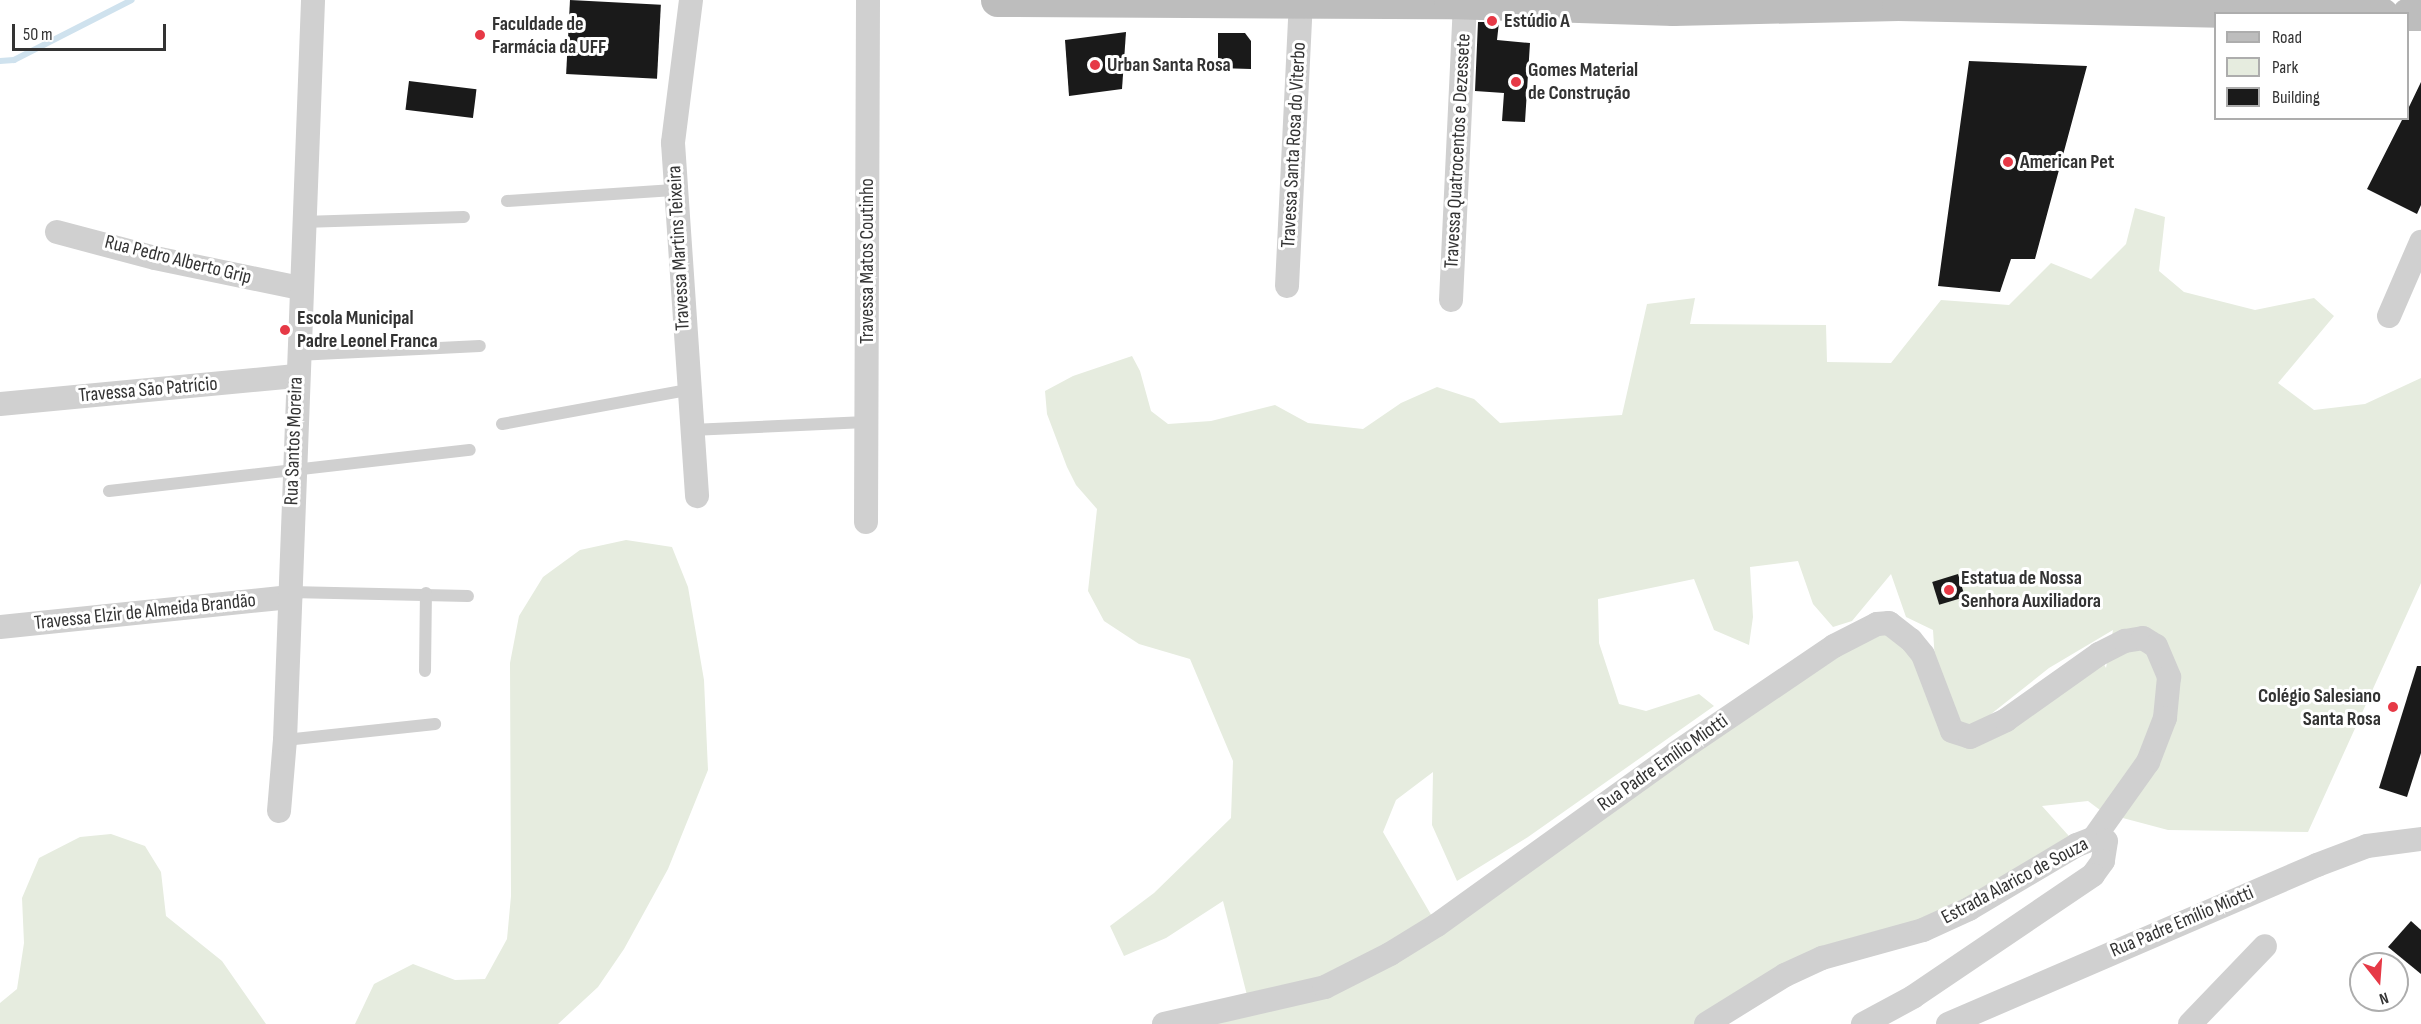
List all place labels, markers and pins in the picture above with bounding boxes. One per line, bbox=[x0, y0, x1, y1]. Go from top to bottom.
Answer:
place label: Estúdio A bbox=[1504, 9, 1570, 33]
place label: Faculdade de Farmácia da UFF bbox=[492, 12, 606, 59]
marker: Estúdio A bbox=[1485, 14, 1499, 28]
marker: Faculdade de Farmácia da UFF bbox=[473, 28, 487, 42]
place label: Urban Santa Rosa bbox=[1107, 53, 1231, 77]
marker: Urban Santa Rosa bbox=[1088, 58, 1102, 72]
place label: Gomes Material de Construção bbox=[1528, 58, 1638, 105]
marker: Gomes Material de Construção bbox=[1509, 75, 1523, 89]
place label: American Pet bbox=[2020, 150, 2114, 174]
marker: American Pet bbox=[2001, 155, 2015, 169]
place label: Escola Municipal Padre Leonel Franca bbox=[297, 306, 438, 353]
marker: Escola Municipal Padre Leonel Franca bbox=[278, 323, 292, 337]
place label: Estatua de Nossa Senhora Auxiliadora bbox=[1961, 566, 2101, 613]
marker: Estatua de Nossa Senhora Auxiliadora bbox=[1942, 583, 1956, 597]
place label: Colégio Salesiano Santa Rosa bbox=[2258, 684, 2381, 731]
marker: Colégio Salesiano Santa Rosa bbox=[2386, 700, 2400, 714]

